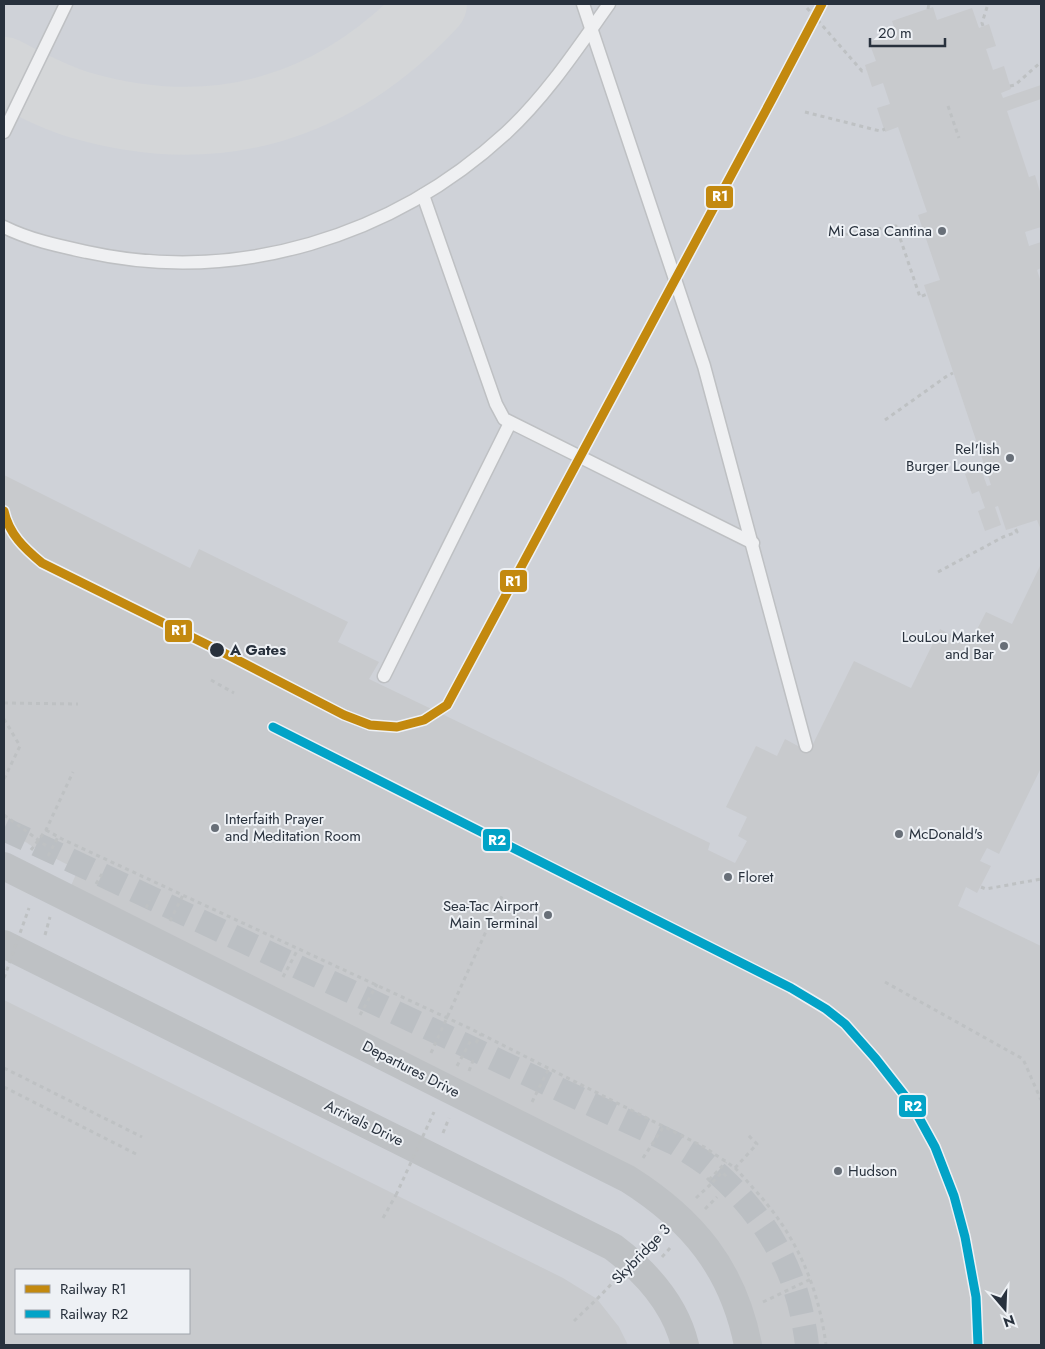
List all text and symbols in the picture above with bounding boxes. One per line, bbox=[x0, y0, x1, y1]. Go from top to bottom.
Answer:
scale bar bbox=[870, 15, 945, 47]
text: 20 m bbox=[878, 22, 912, 44]
line badge: R1 bbox=[705, 185, 734, 209]
text: R1 bbox=[712, 186, 728, 206]
place label: Mi Casa Cantina bbox=[828, 220, 932, 242]
marker: Mi Casa Cantina bbox=[936, 225, 948, 237]
place label: Rel'lish Burger Lounge bbox=[906, 438, 1000, 477]
marker: Rel'lish Burger Lounge bbox=[1004, 452, 1016, 464]
line badge: R1 bbox=[499, 569, 528, 593]
text: R1 bbox=[505, 571, 521, 591]
line badge: R1 bbox=[164, 619, 193, 643]
text: R1 bbox=[171, 620, 187, 640]
place label: LouLou Market and Bar bbox=[902, 626, 995, 665]
place label: A Gates bbox=[229, 639, 286, 661]
marker: LouLou Market and Bar bbox=[998, 640, 1010, 652]
marker: A Gates bbox=[208, 641, 226, 659]
place label: Interfaith Prayer and Meditation Room bbox=[225, 808, 361, 847]
marker: Interfaith Prayer and Meditation Room bbox=[209, 822, 221, 834]
place label: McDonald's bbox=[909, 823, 983, 845]
line badge: R2 bbox=[482, 828, 511, 852]
marker: McDonald's bbox=[893, 828, 905, 840]
text: R2 bbox=[488, 830, 506, 850]
place label: Floret bbox=[738, 866, 774, 888]
marker: Floret bbox=[722, 871, 734, 883]
place label: Sea-Tac Airport Main Terminal bbox=[443, 895, 538, 934]
marker: Sea-Tac Airport Main Terminal bbox=[542, 909, 554, 921]
street label: Departures Drive bbox=[358, 1035, 464, 1103]
street label: Arrivals Drive bbox=[321, 1094, 407, 1152]
line badge: R2 bbox=[898, 1094, 927, 1118]
text: R2 bbox=[904, 1096, 922, 1116]
place label: Hudson bbox=[848, 1160, 897, 1182]
marker: Hudson bbox=[832, 1165, 844, 1177]
street label: Skybridge 3 bbox=[606, 1219, 676, 1289]
legend bbox=[15, 1269, 190, 1334]
text: Railway R1 bbox=[60, 1278, 127, 1300]
north arrow bbox=[980, 1284, 1030, 1334]
text: Railway R2 bbox=[60, 1303, 128, 1325]
text: N bbox=[1001, 1310, 1018, 1333]

